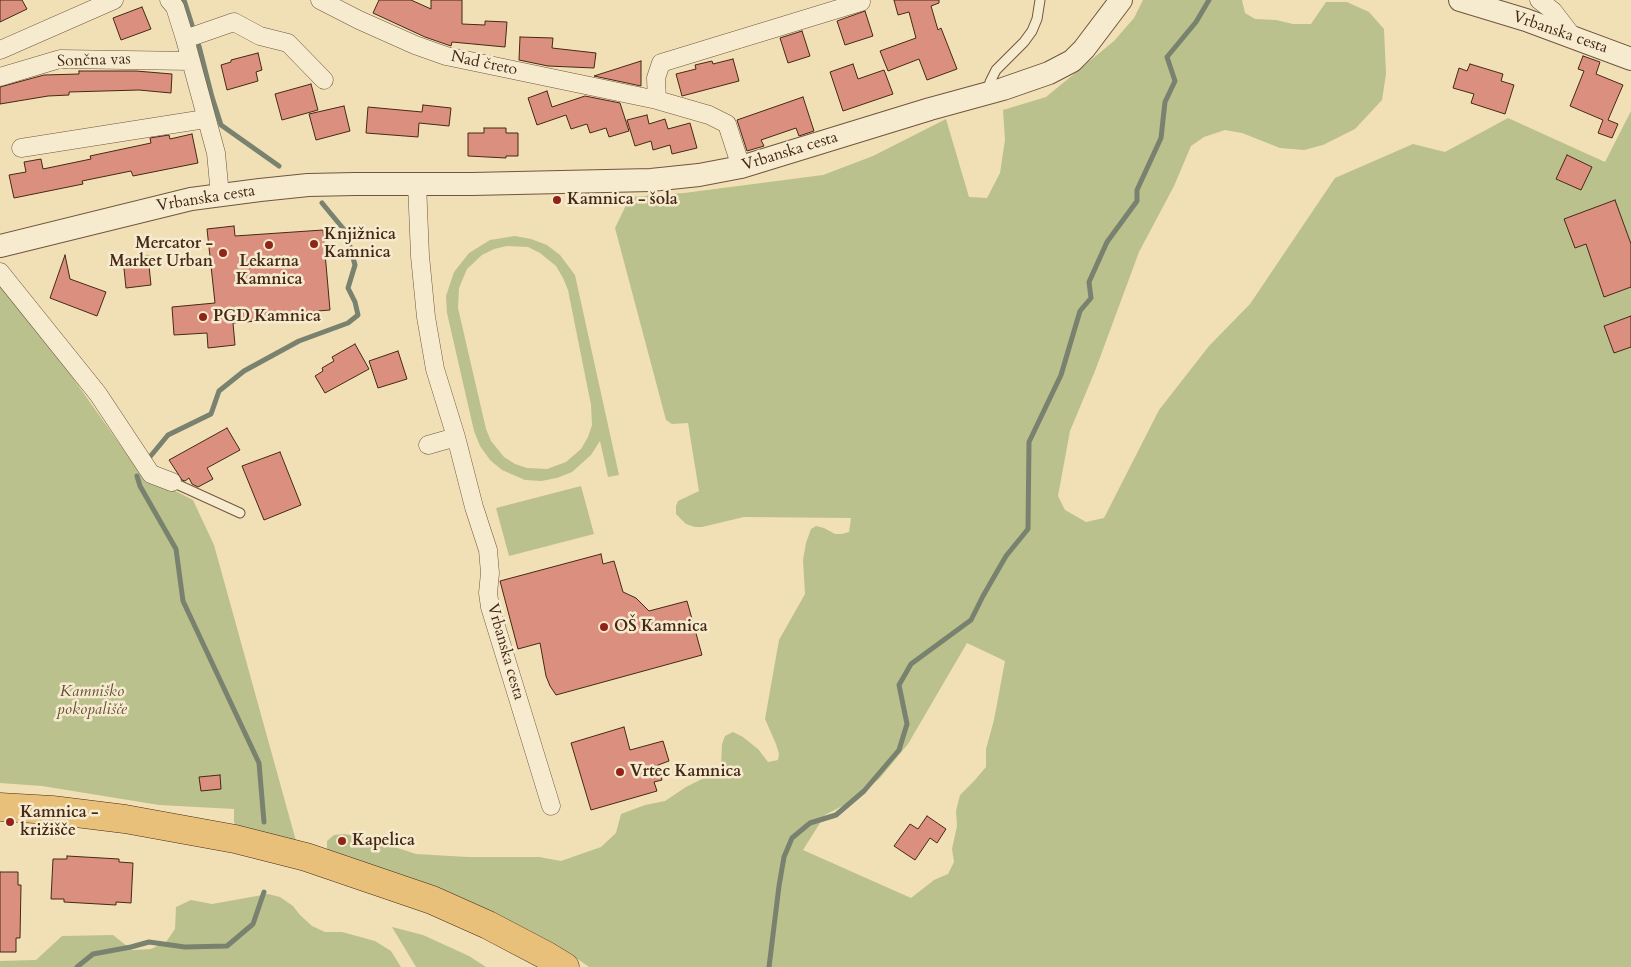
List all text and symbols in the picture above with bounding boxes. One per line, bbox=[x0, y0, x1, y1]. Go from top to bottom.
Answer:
street label: Vrbanska cesta bbox=[1510, 8, 1610, 58]
street label: Nad čreto bbox=[449, 48, 519, 80]
street label: Sončna vas bbox=[57, 50, 131, 72]
street label: Vrbanska cesta bbox=[740, 128, 840, 176]
street label: Vrbanska cesta bbox=[156, 182, 256, 216]
place label: Kamnica - šola bbox=[567, 190, 678, 210]
marker: Kamnica - šola bbox=[551, 194, 563, 206]
place label: Knjižnica Kamnica bbox=[324, 225, 396, 263]
place label: Mercator - Market Urban bbox=[109, 234, 213, 272]
marker: Knjižnica Kamnica bbox=[308, 238, 320, 250]
marker: Lekarna Kamnica bbox=[263, 239, 275, 251]
marker: Mercator - Market Urban bbox=[217, 247, 229, 259]
place label: Lekarna Kamnica bbox=[236, 252, 302, 290]
place label: PGD Kamnica bbox=[213, 307, 321, 327]
marker: PGD Kamnica bbox=[197, 311, 209, 323]
street label: Vrbanska cesta bbox=[482, 602, 528, 702]
place label: OŠ Kamnica bbox=[614, 617, 708, 637]
marker: OŠ Kamnica bbox=[598, 621, 610, 633]
park label: Kamniško pokopališče bbox=[57, 682, 127, 720]
place label: Vrtec Kamnica bbox=[630, 762, 741, 782]
marker: Vrtec Kamnica bbox=[614, 766, 626, 778]
place label: Kamnica - križišče bbox=[20, 803, 99, 841]
marker: Kamnica - križišče bbox=[4, 816, 16, 828]
place label: Kapelica bbox=[352, 831, 415, 851]
marker: Kapelica bbox=[336, 835, 348, 847]

